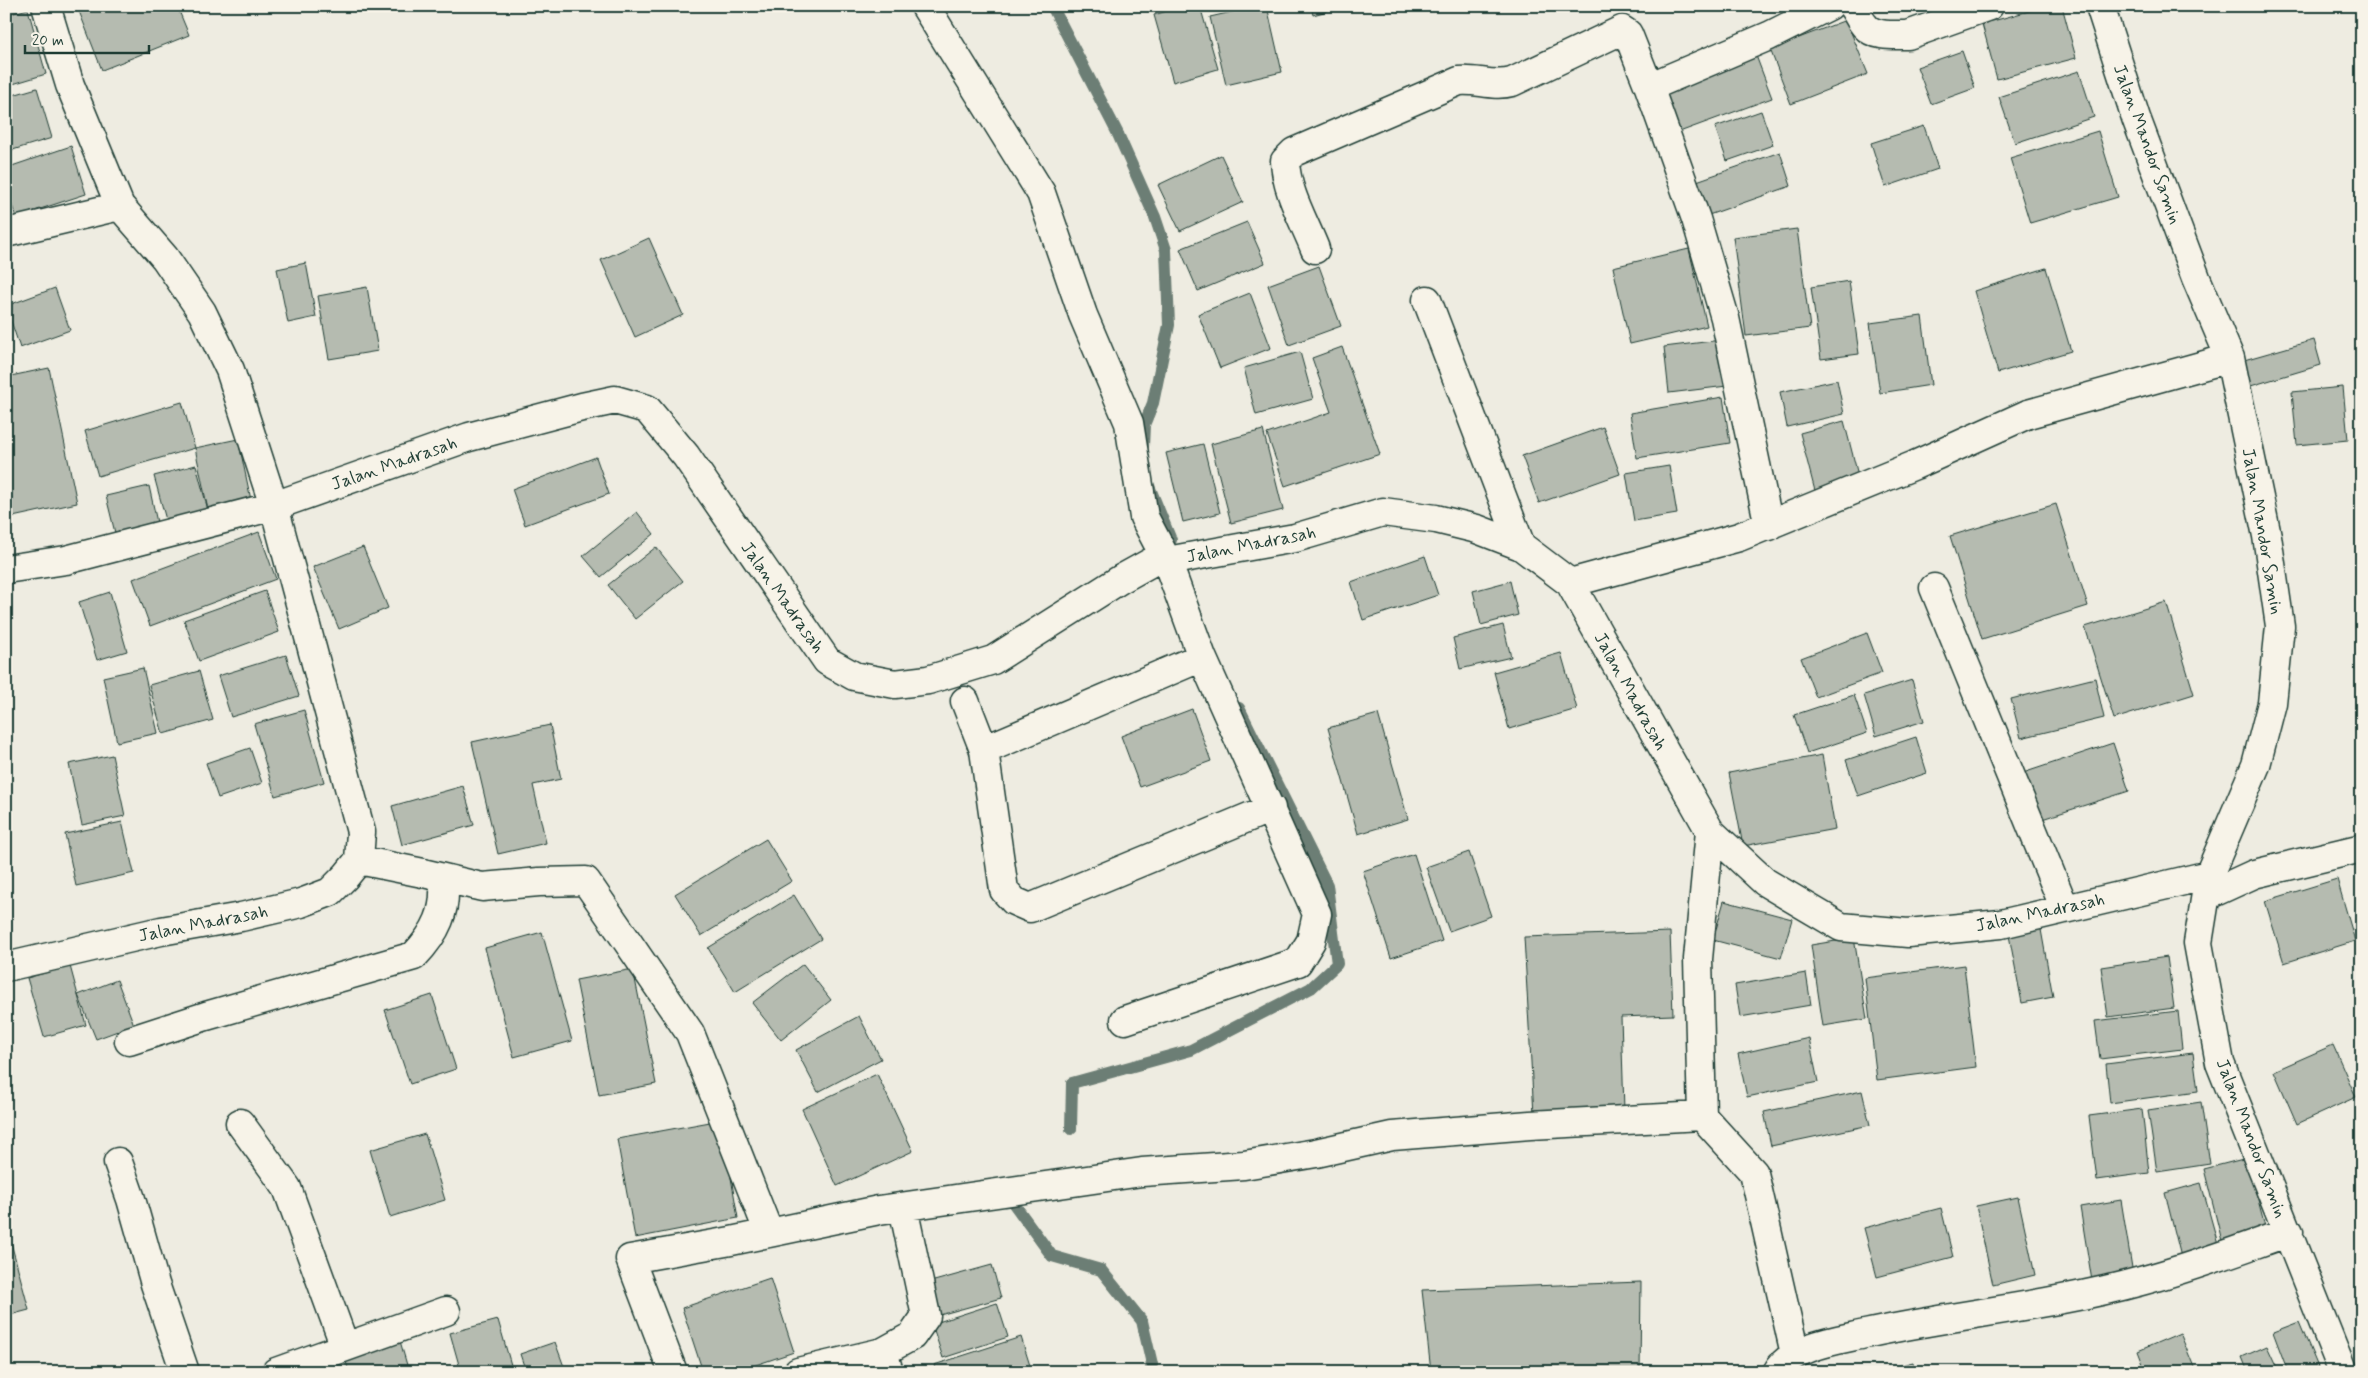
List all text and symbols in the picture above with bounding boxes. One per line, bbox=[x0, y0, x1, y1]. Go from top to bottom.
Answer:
scale bar bbox=[25, 22, 149, 54]
text: 20 m bbox=[32, 31, 64, 51]
street label: Jalan Mandor Samin bbox=[2107, 61, 2187, 228]
street label: Jalan Madrasah bbox=[328, 431, 460, 497]
street label: Jalan Mandor Samin bbox=[2236, 446, 2288, 616]
street label: Jalan Madrasah bbox=[1184, 521, 1318, 569]
street label: Jalan Madrasah bbox=[735, 537, 830, 658]
street label: Jalan Madrasah bbox=[1588, 628, 1672, 755]
street label: Jalan Madrasah bbox=[1973, 888, 2107, 938]
street label: Jalan Madrasah bbox=[136, 900, 270, 948]
street label: Jalan Mandor Samin bbox=[2210, 1055, 2292, 1221]

